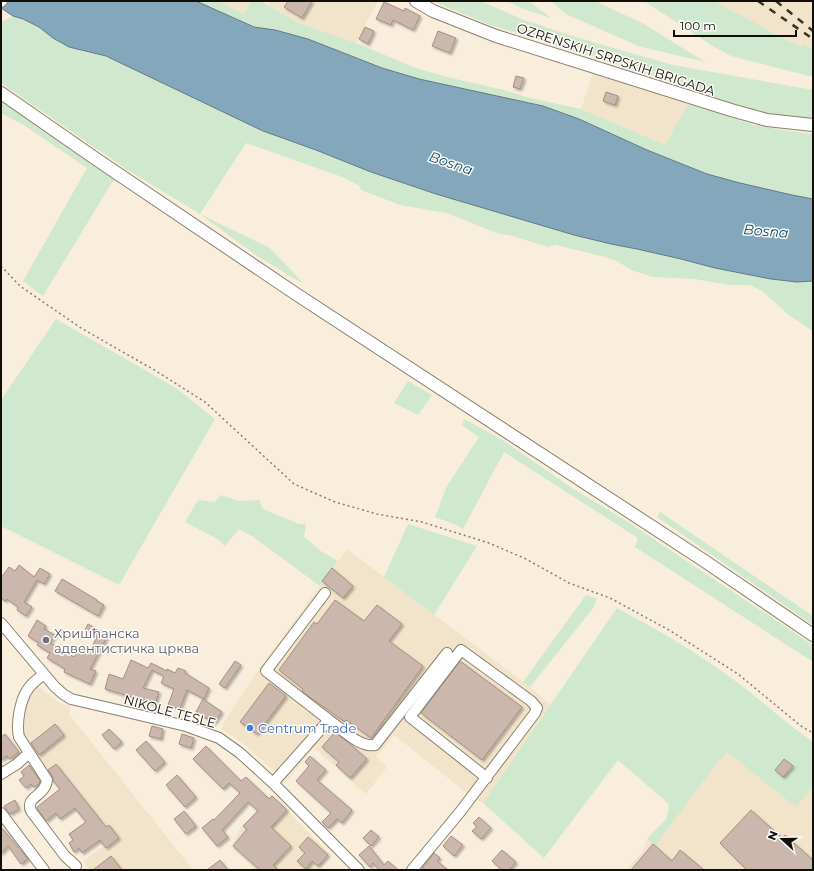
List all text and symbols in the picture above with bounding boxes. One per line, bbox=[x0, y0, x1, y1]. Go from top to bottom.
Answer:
scale bar bbox=[674, 12, 796, 38]
text: 100 m bbox=[680, 18, 716, 33]
street label: OZRENSKIH SRPSKIH BRIGADA bbox=[515, 19, 718, 99]
water label: Bosna bbox=[427, 147, 475, 179]
water label: Bosna bbox=[743, 220, 789, 242]
place label: Хришћанска адвентистичка црква bbox=[54, 625, 199, 656]
marker: Хришћанска адвентистичка црква bbox=[41, 635, 51, 645]
street label: NIKOLE TESLE bbox=[122, 691, 218, 731]
place label: Centrum Trade bbox=[258, 720, 356, 736]
marker: Centrum Trade bbox=[245, 723, 255, 733]
north arrow bbox=[762, 819, 802, 859]
text: N bbox=[765, 829, 781, 842]

